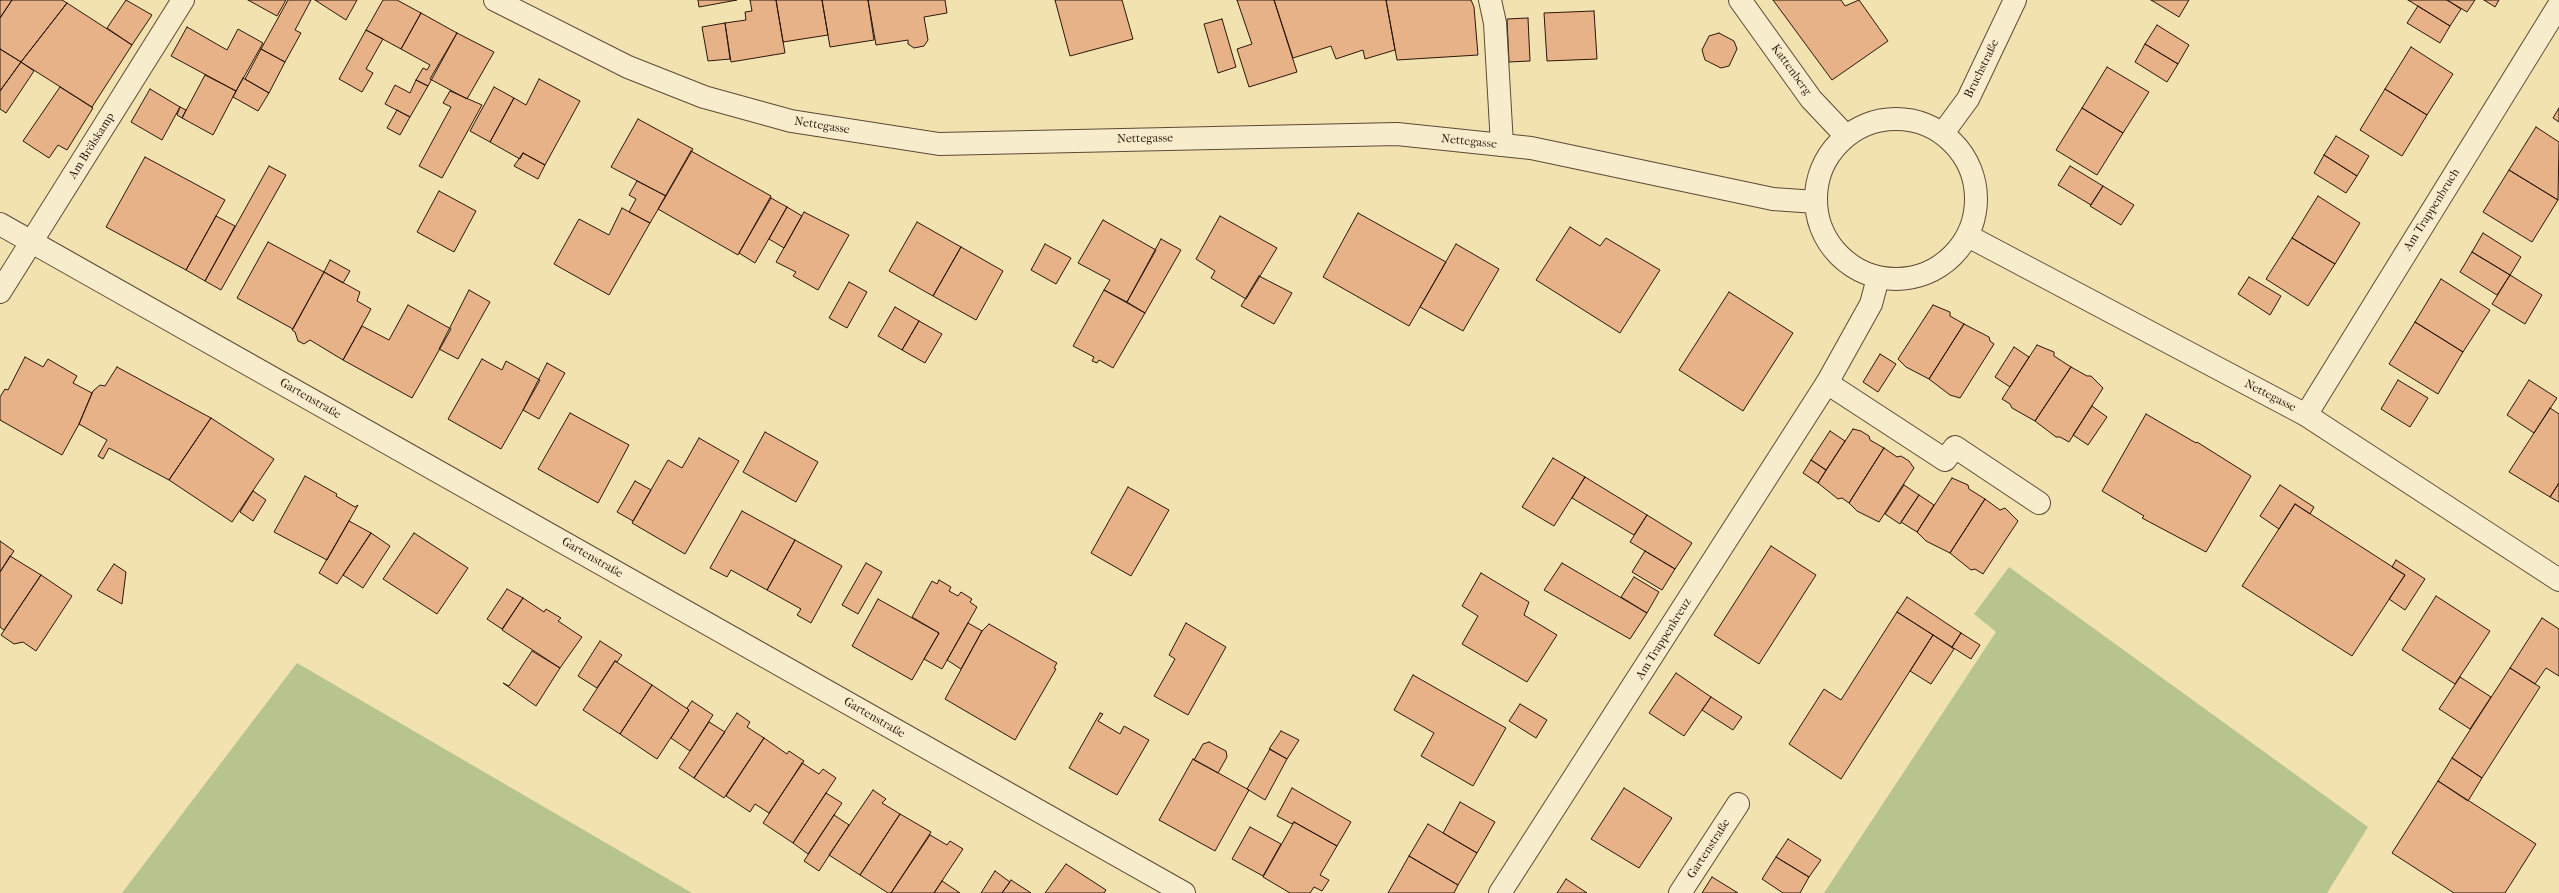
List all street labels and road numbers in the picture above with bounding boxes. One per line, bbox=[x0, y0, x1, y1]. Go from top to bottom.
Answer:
street label: Bruchstraße bbox=[1962, 37, 2002, 101]
street label: Kattenberg bbox=[1768, 42, 1814, 98]
street label: Am Brölskamp bbox=[66, 110, 118, 182]
street label: Nettegasse bbox=[793, 115, 851, 137]
street label: Nettegasse bbox=[1117, 131, 1173, 147]
street label: Nettegasse bbox=[1440, 132, 1498, 152]
street label: Am Trappenbruch bbox=[2401, 166, 2463, 254]
street label: Gartenstraße bbox=[277, 376, 343, 422]
street label: Nettegasse bbox=[2242, 377, 2298, 415]
street label: Gartenstraße bbox=[559, 535, 625, 581]
street label: Am Trappenkreuz bbox=[1633, 596, 1695, 682]
street label: Gartenstraße bbox=[841, 695, 907, 741]
street label: Gartenstraße bbox=[1684, 816, 1734, 882]

